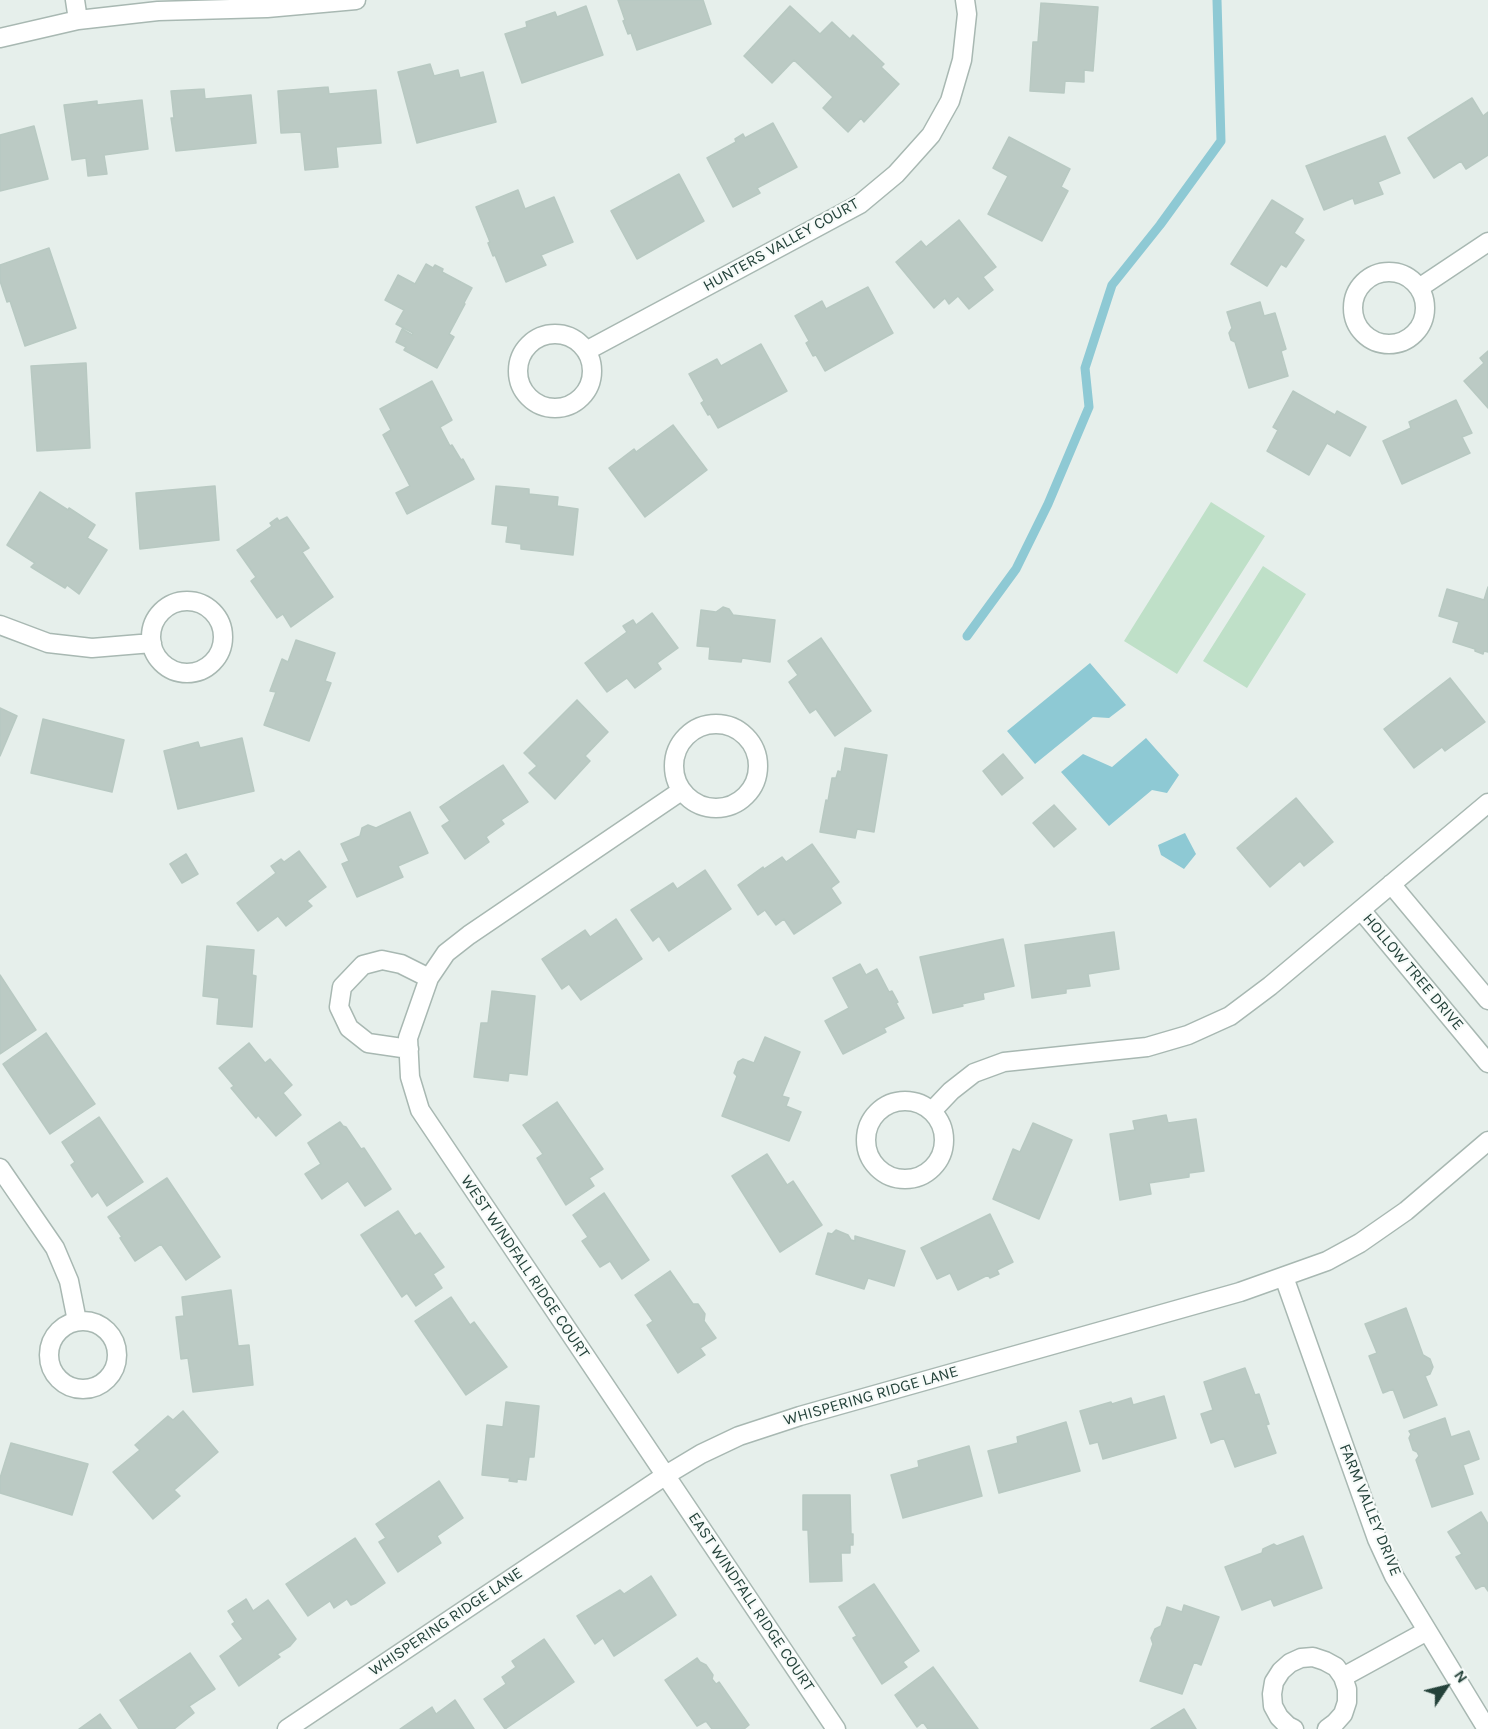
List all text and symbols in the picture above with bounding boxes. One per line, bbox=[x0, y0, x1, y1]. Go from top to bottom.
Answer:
street label: HUNTERS VALLEY COURT bbox=[700, 194, 862, 296]
street label: HOLLOW TREE DRIVE bbox=[1358, 910, 1468, 1034]
street label: WEST WINDFALL RIDGE COURT bbox=[456, 1172, 594, 1362]
street label: WHISPERING RIDGE LANE bbox=[781, 1362, 961, 1430]
street label: FARM VALLEY DRIVE bbox=[1335, 1441, 1405, 1579]
street label: EAST WINDFALL RIDGE COURT bbox=[684, 1509, 818, 1695]
street label: WHISPERING RIDGE LANE bbox=[366, 1563, 526, 1681]
north arrow bbox=[1416, 1657, 1476, 1717]
text: N bbox=[1450, 1666, 1472, 1687]

